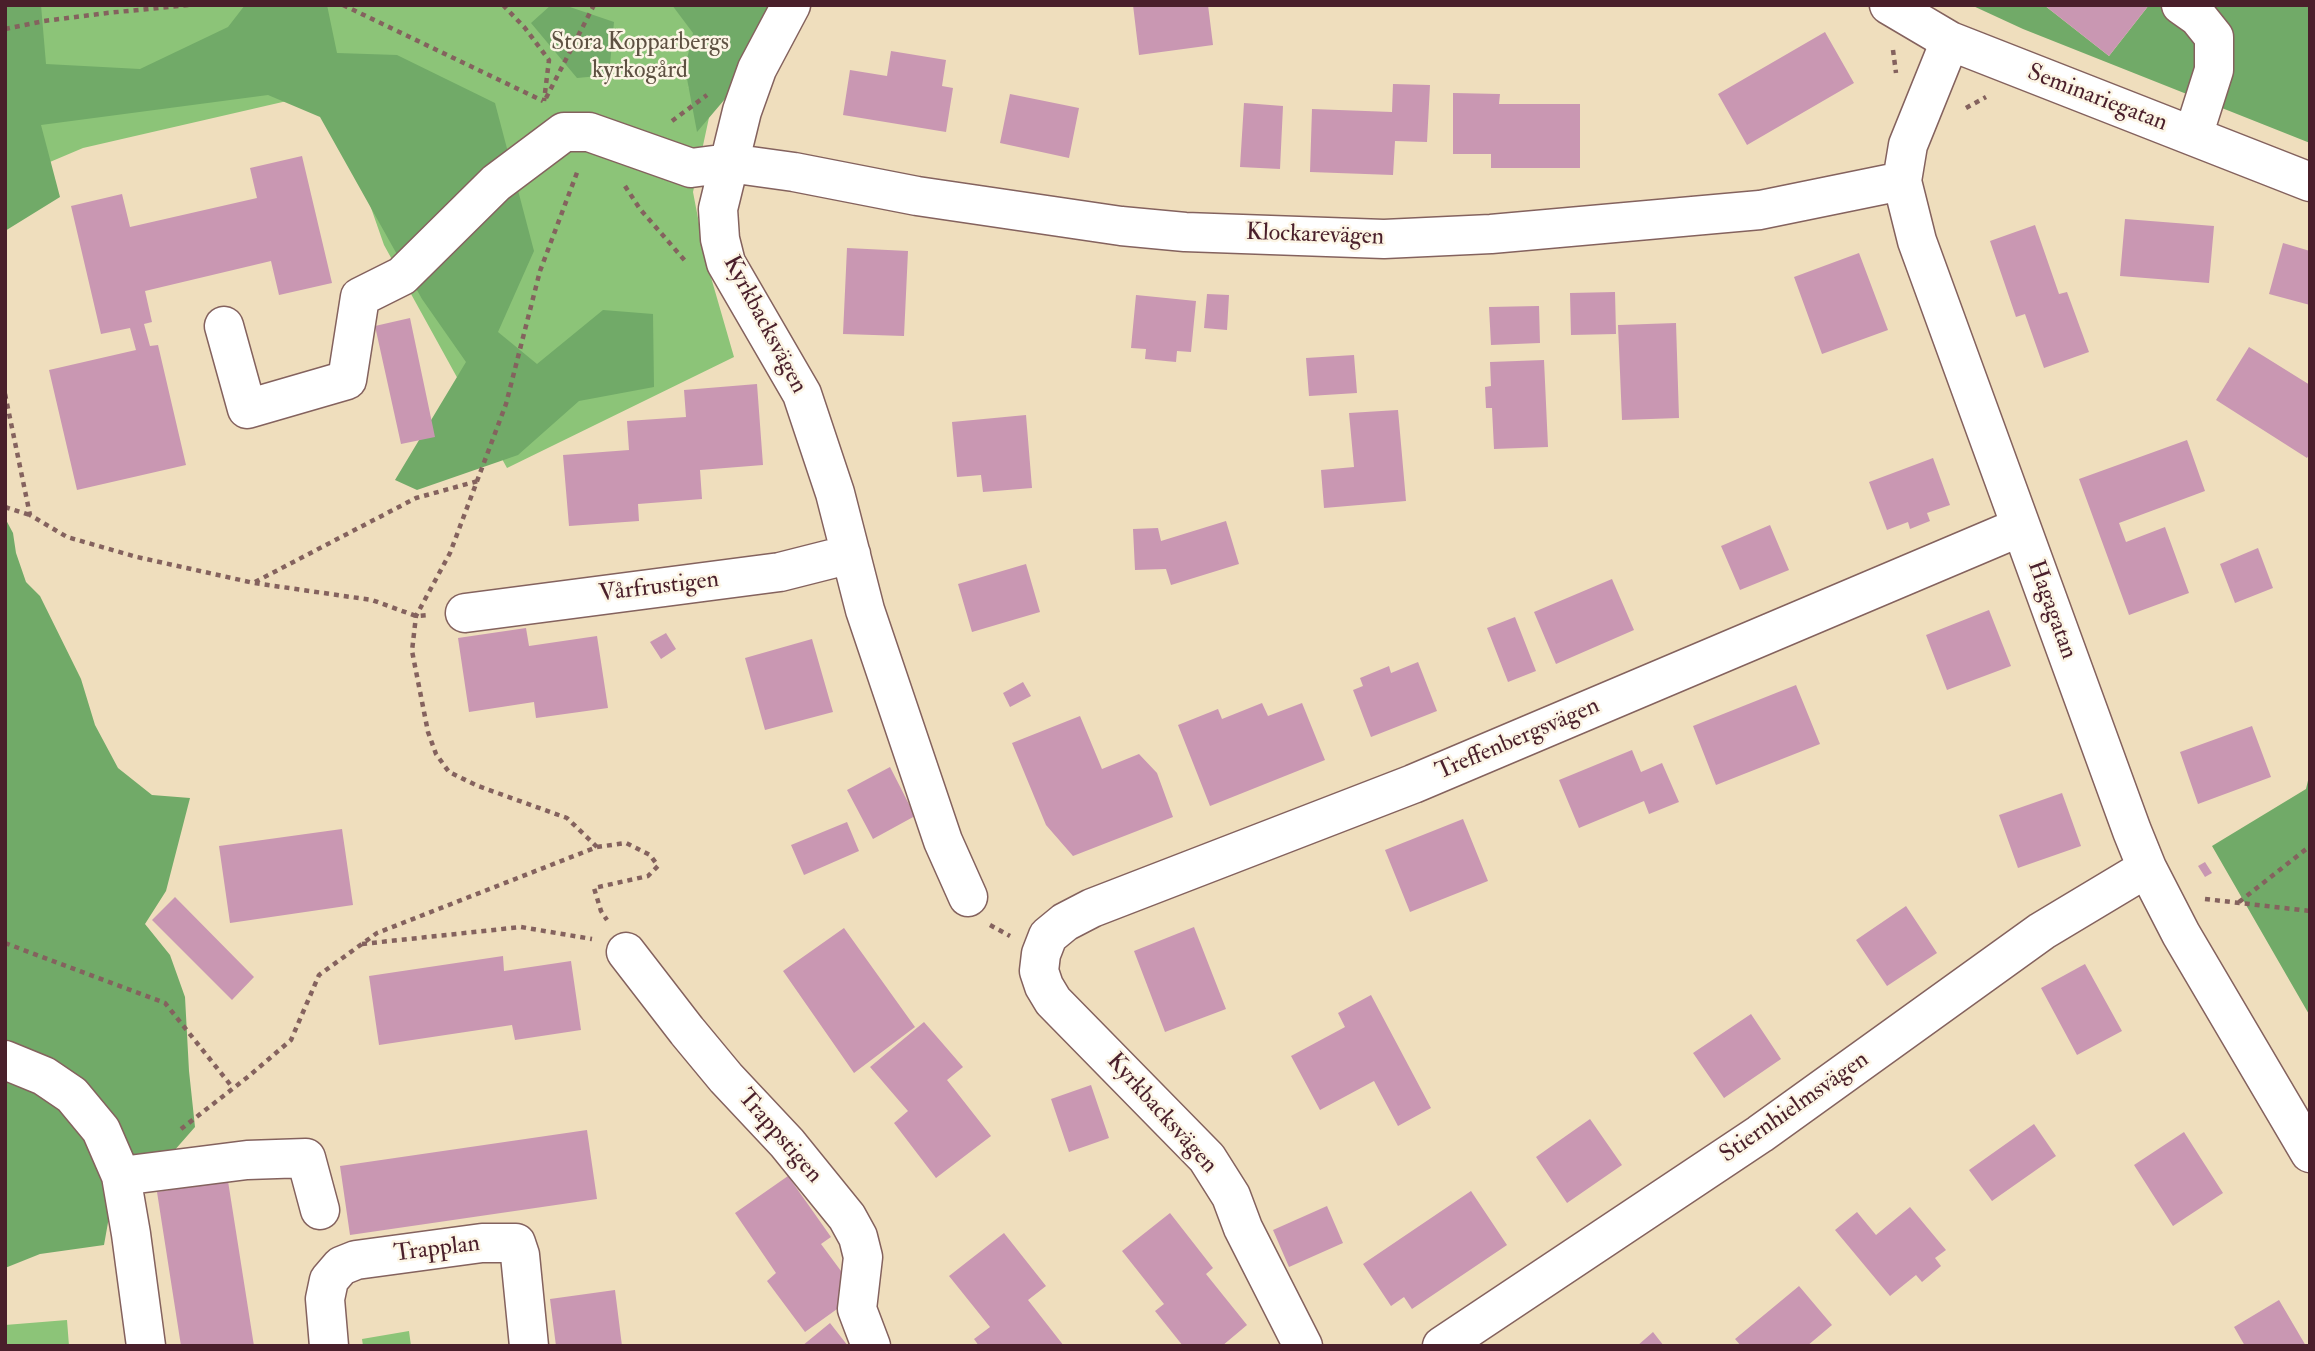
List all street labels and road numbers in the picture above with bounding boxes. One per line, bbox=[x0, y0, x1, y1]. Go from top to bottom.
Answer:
street label: Seminariegatan bbox=[2023, 59, 2171, 139]
street label: Klockarevägen bbox=[1245, 219, 1385, 253]
street label: Kyrkbacksvägen bbox=[716, 251, 812, 399]
street label: Hagagatan bbox=[2020, 557, 2082, 663]
street label: Vårfrustigen bbox=[597, 566, 721, 610]
street label: Treffenbergsvägen bbox=[1432, 693, 1604, 787]
street label: Stiernhielmsvägen bbox=[1715, 1046, 1875, 1170]
street label: Kyrkbacksvägen bbox=[1100, 1048, 1222, 1180]
street label: Trappstigen bbox=[730, 1084, 828, 1190]
street label: Trapplan bbox=[392, 1230, 482, 1270]

